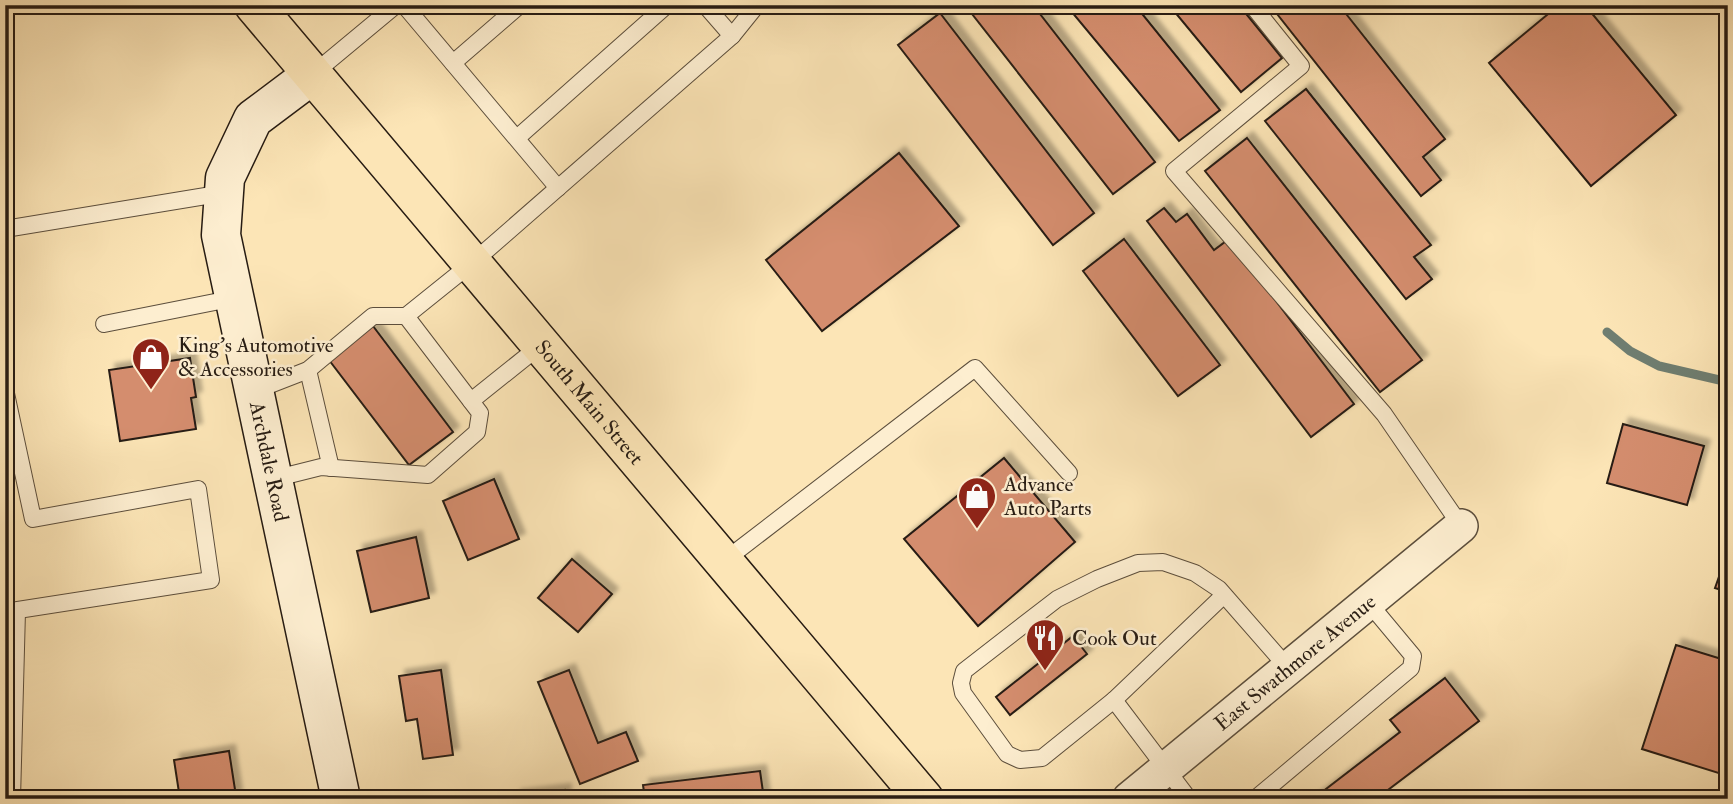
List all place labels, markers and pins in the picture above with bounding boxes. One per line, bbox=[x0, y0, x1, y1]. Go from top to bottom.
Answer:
place label: King's Automotive & Accessories bbox=[178, 332, 334, 383]
shop icon: King's Automotive & Accessories bbox=[130, 336, 172, 391]
place label: Advance Auto Parts bbox=[1003, 471, 1092, 522]
shop icon: Advance Auto Parts bbox=[956, 475, 998, 530]
restaurant icon: Cook Out bbox=[1024, 617, 1066, 672]
place label: Cook Out bbox=[1072, 625, 1157, 652]

